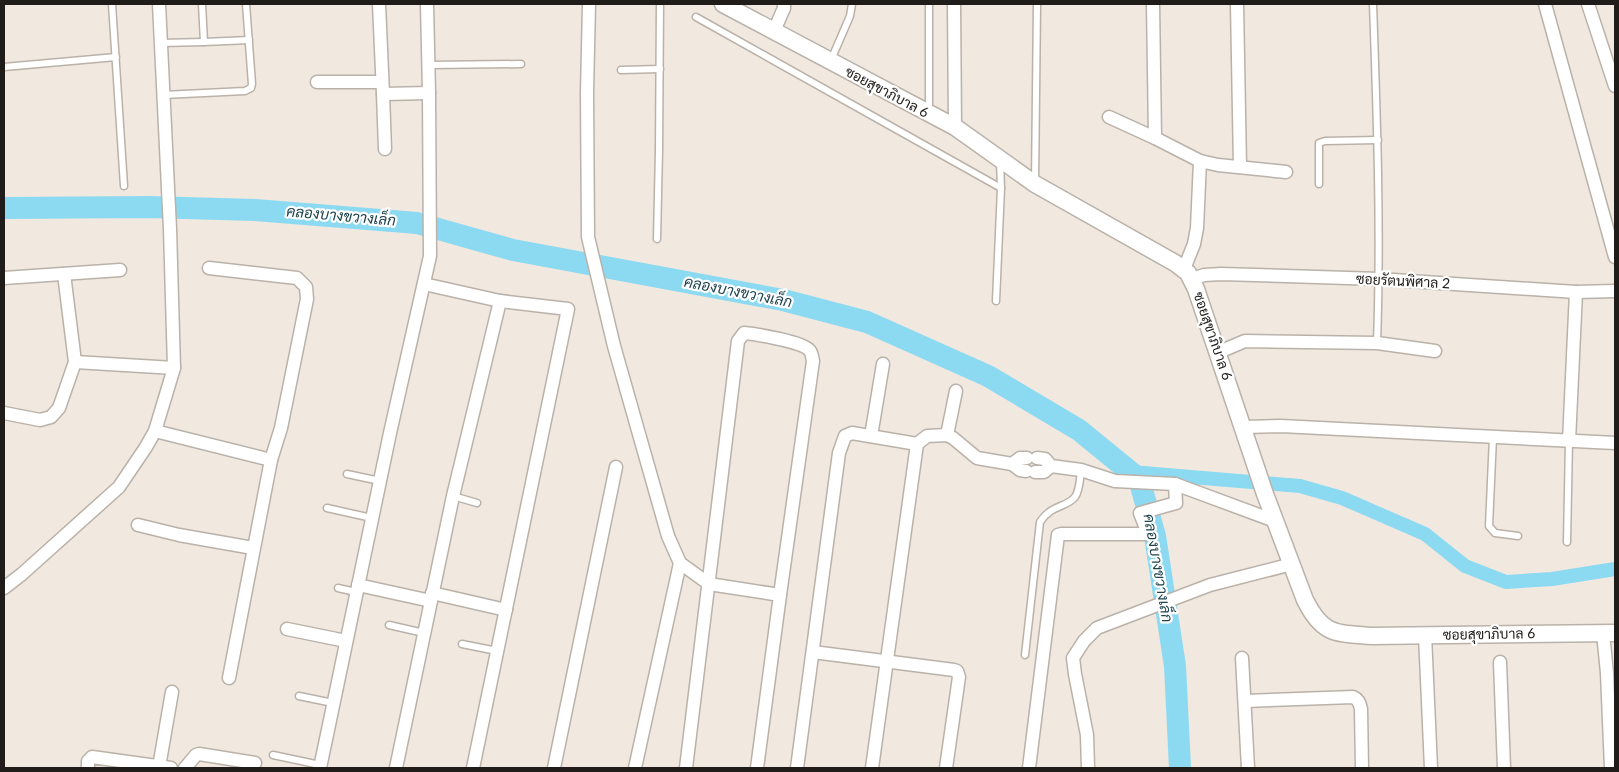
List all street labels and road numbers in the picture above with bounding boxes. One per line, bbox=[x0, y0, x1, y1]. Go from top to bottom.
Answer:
street label: ซอยสุขาภิบาล 6 bbox=[842, 62, 932, 123]
street label: ซอยรัตนพิศาล 2 bbox=[1356, 270, 1450, 291]
street label: ซอยสุขาภิบาล 6 bbox=[1189, 289, 1237, 383]
street label: ซอยสุขาภิบาล 6 bbox=[1443, 624, 1535, 645]

